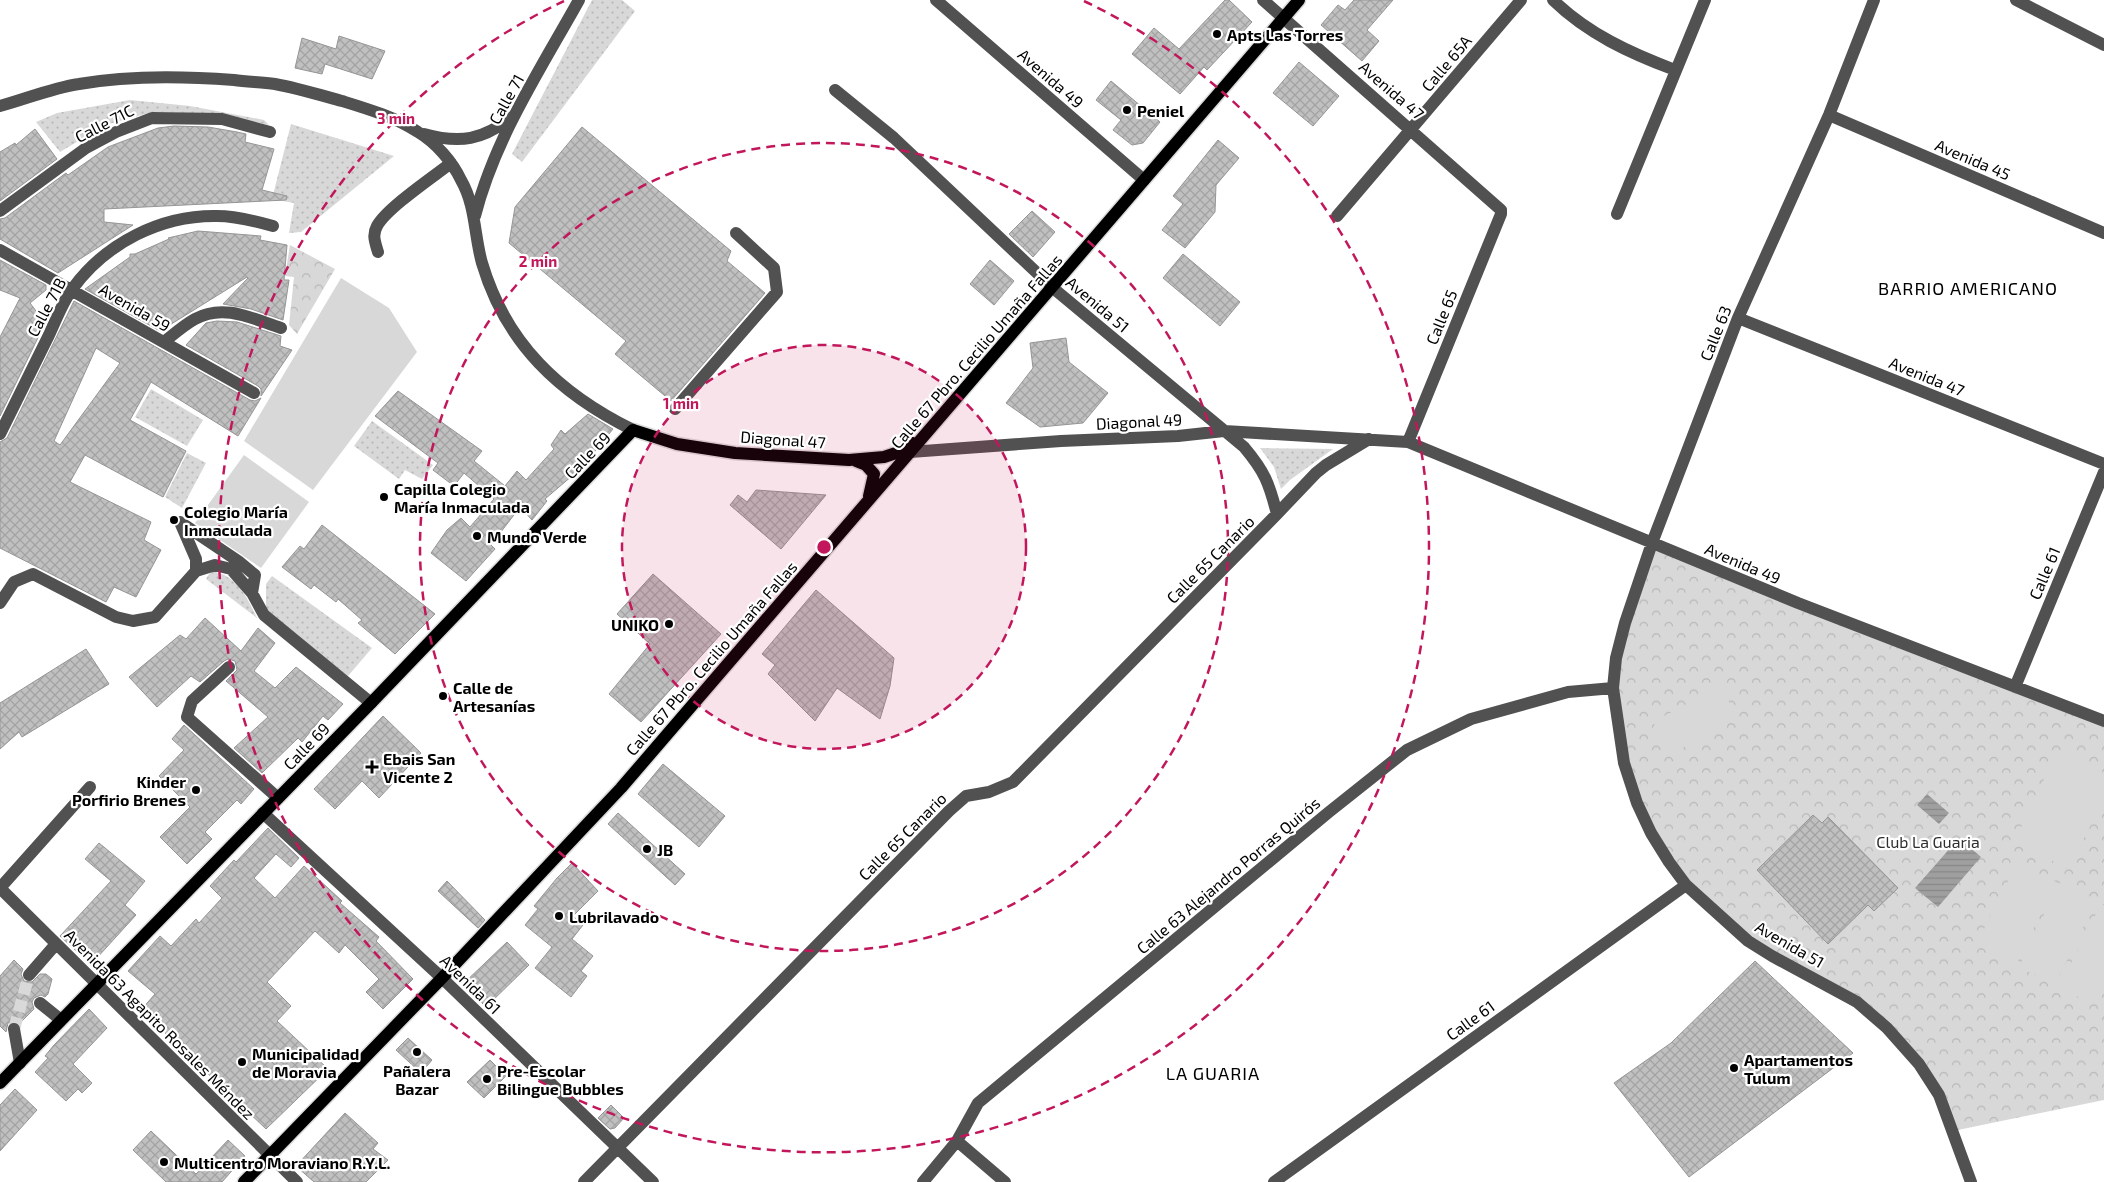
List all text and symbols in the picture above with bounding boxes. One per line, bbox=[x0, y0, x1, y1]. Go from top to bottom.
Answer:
place label: Apts Las Torres bbox=[1227, 25, 1343, 44]
marker: Apts Las Torres bbox=[1211, 28, 1223, 40]
street label: Calle 65A bbox=[1417, 31, 1475, 95]
street label: Avenida 49 bbox=[1014, 44, 1088, 112]
street label: Avenida 47 bbox=[1356, 57, 1428, 123]
street label: Calle 71 bbox=[485, 71, 527, 127]
street label: Calle 71C bbox=[72, 100, 136, 146]
place label: Peniel bbox=[1137, 101, 1185, 120]
marker: Peniel bbox=[1121, 104, 1133, 116]
text: 3 min bbox=[377, 109, 415, 127]
street label: Avenida 45 bbox=[1933, 135, 2013, 183]
street label: Calle 67 Pbro. Cecilio Umaña Fallas bbox=[886, 250, 1066, 452]
text: 2 min bbox=[519, 252, 557, 270]
street label: Avenida 51 bbox=[1063, 272, 1133, 336]
street label: Calle 71B bbox=[23, 274, 69, 340]
district label: BARRIO AMERICANO bbox=[1878, 277, 2058, 299]
street label: Avenida 59 bbox=[96, 279, 174, 335]
street label: Calle 65 bbox=[1421, 287, 1461, 347]
street label: Calle 63 bbox=[1695, 303, 1735, 363]
street label: Avenida 47 bbox=[1887, 352, 1967, 400]
text: 1 min bbox=[663, 394, 699, 412]
street label: Diagonal 49 bbox=[1095, 409, 1183, 433]
street label: Diagonal 47 bbox=[740, 427, 826, 451]
street label: Calle 69 bbox=[560, 428, 614, 482]
place label: Capilla Colegio María Inmaculada bbox=[394, 479, 530, 516]
marker: Capilla Colegio María Inmaculada bbox=[378, 491, 390, 503]
place label: Colegio María Inmaculada bbox=[184, 502, 288, 539]
street label: Calle 65 Canario bbox=[1162, 511, 1258, 607]
marker: Colegio María Inmaculada bbox=[168, 514, 180, 526]
place label: Mundo Verde bbox=[487, 527, 587, 546]
marker: Mundo Verde bbox=[471, 530, 483, 542]
centre of rings bbox=[815, 538, 833, 556]
street label: Avenida 49 bbox=[1702, 539, 1784, 587]
street label: Calle 61 bbox=[2024, 544, 2064, 602]
street label: Calle 67 Pbro. Cecilio Umaña Fallas bbox=[621, 557, 801, 759]
place label: UNIKO bbox=[611, 615, 659, 634]
marker: UNIKO bbox=[663, 618, 675, 630]
place label: Calle de Artesanías bbox=[453, 678, 535, 715]
marker: Calle de Artesanías bbox=[437, 690, 449, 702]
street label: Calle 69 bbox=[279, 719, 333, 773]
place label: Ebais San Vicente 2 bbox=[383, 749, 455, 786]
marker: Ebais San Vicente 2 bbox=[365, 760, 379, 774]
place label: Kinder Porfirio Brenes bbox=[72, 772, 186, 809]
marker: Kinder Porfirio Brenes bbox=[190, 784, 202, 796]
street label: Calle 65 Canario bbox=[854, 788, 950, 884]
street label: Calle 63 Alejandro Porras Quirós bbox=[1133, 793, 1324, 958]
park label: Club La Guaria bbox=[1876, 832, 1980, 851]
place label: JB bbox=[657, 840, 673, 859]
marker: JB bbox=[641, 843, 653, 855]
place label: Lubrilavado bbox=[569, 907, 659, 926]
marker: Lubrilavado bbox=[553, 910, 565, 922]
street label: Avenida 51 bbox=[1752, 917, 1828, 971]
street label: Avenida 63 Agapito Rosales Méndez bbox=[61, 925, 259, 1123]
street label: Avenida 61 bbox=[437, 950, 505, 1018]
street label: Calle 61 bbox=[1442, 996, 1498, 1044]
place label: Municipalidad de Moravia bbox=[252, 1044, 359, 1081]
marker: Pañalera Bazar bbox=[411, 1046, 423, 1058]
place label: Apartamentos Tulum bbox=[1744, 1050, 1853, 1087]
marker: Municipalidad de Moravia bbox=[236, 1056, 248, 1068]
place label: Pañalera Bazar bbox=[383, 1061, 451, 1098]
place label: Pre-Escolar Bilingue Bubbles bbox=[497, 1061, 624, 1098]
district label: LA GUARIA bbox=[1166, 1062, 1260, 1084]
marker: Apartamentos Tulum bbox=[1728, 1062, 1740, 1074]
marker: Pre-Escolar Bilingue Bubbles bbox=[481, 1073, 493, 1085]
place label: Multicentro Moraviano R.Y.L. bbox=[174, 1153, 391, 1172]
marker: Multicentro Moraviano R.Y.L. bbox=[158, 1156, 170, 1168]

